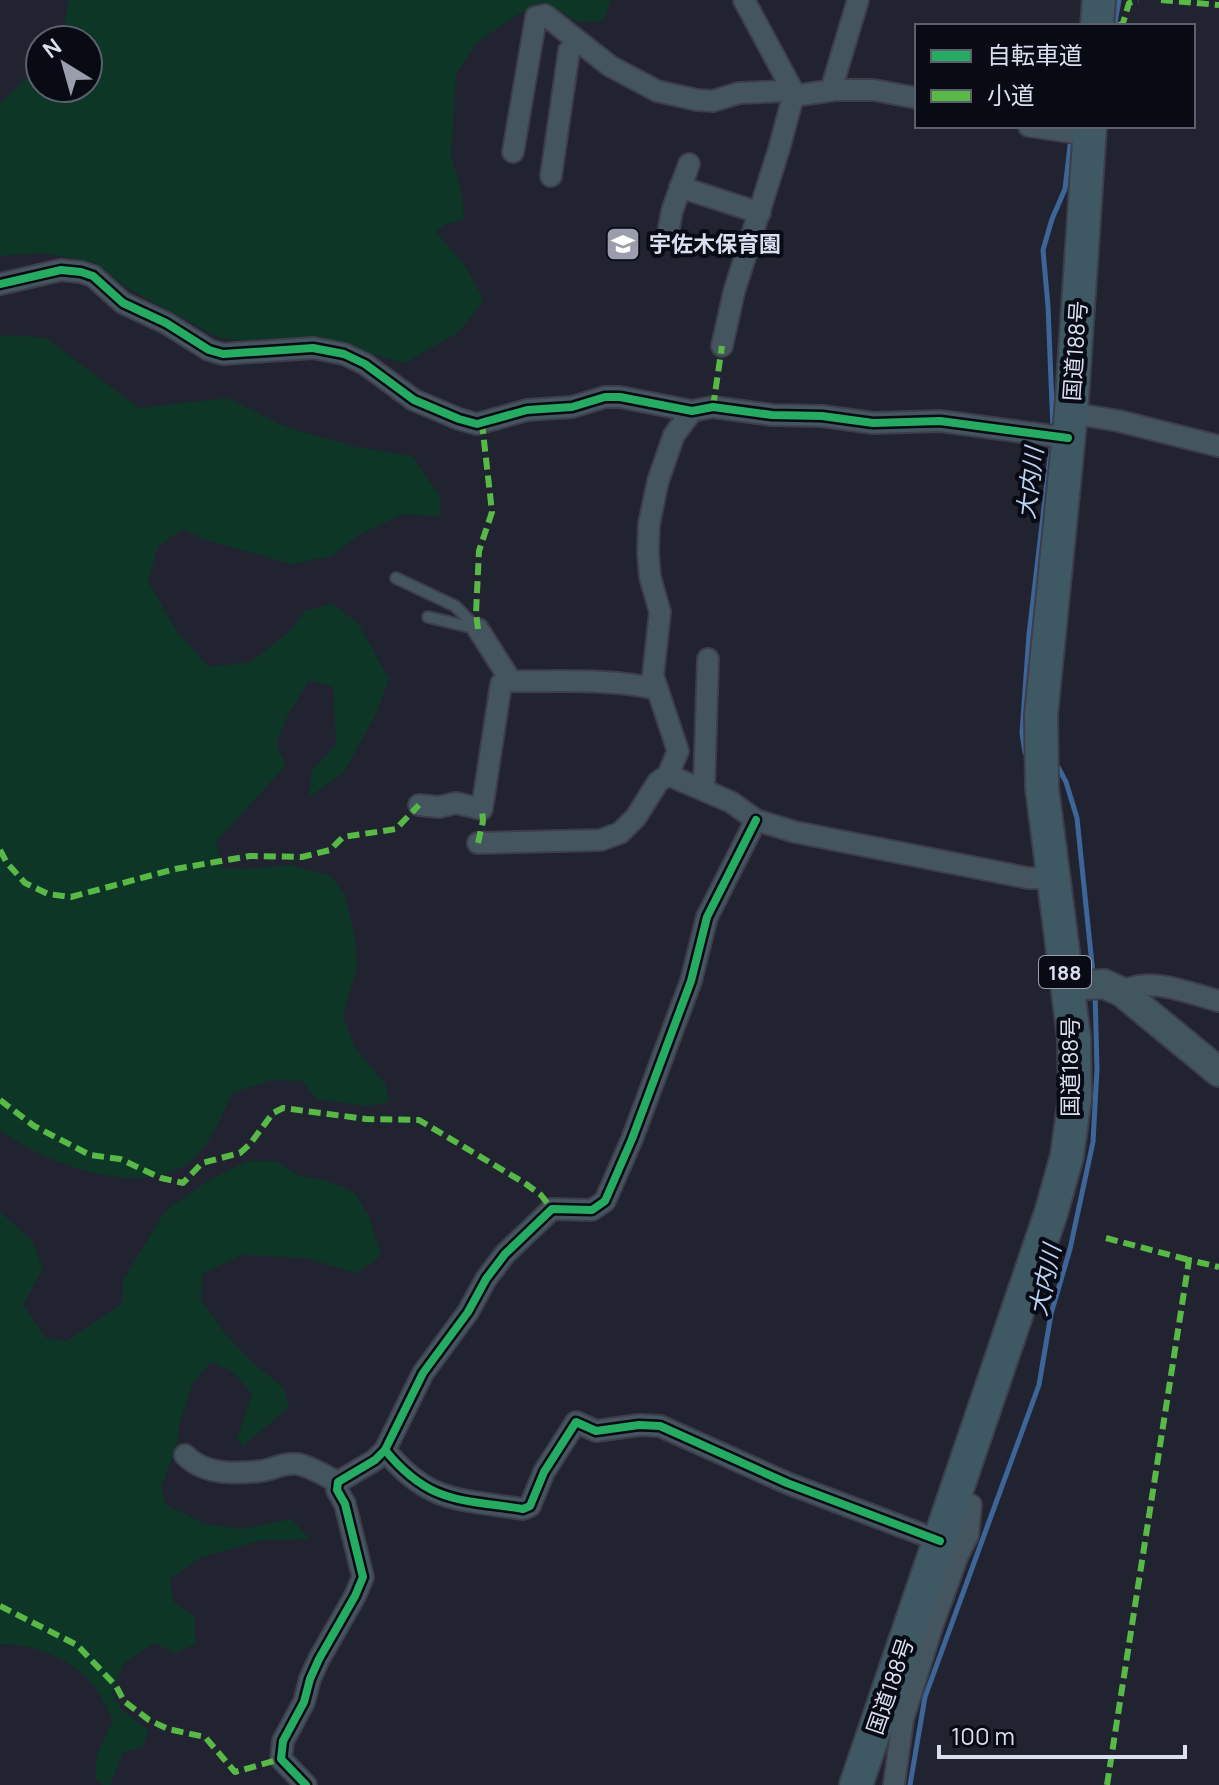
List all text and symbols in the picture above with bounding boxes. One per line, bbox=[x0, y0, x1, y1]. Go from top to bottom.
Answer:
north arrow bbox=[24, 24, 104, 104]
legend bbox=[915, 24, 1195, 128]
text: N bbox=[37, 31, 67, 65]
text: 自転車道 bbox=[987, 38, 1083, 71]
text: 小道 bbox=[987, 78, 1035, 111]
school or university icon: 宇佐木保育園 bbox=[604, 225, 642, 263]
place label: 宇佐木保育園 bbox=[649, 229, 781, 259]
street label: 国道188号 bbox=[1057, 300, 1093, 402]
water label: 大内川 bbox=[1008, 442, 1050, 521]
road number: 188 bbox=[1039, 956, 1091, 988]
street label: 国道188号 bbox=[1055, 1017, 1085, 1117]
water label: 大内川 bbox=[1020, 1238, 1068, 1319]
street label: 国道188号 bbox=[860, 1634, 920, 1738]
scale bar bbox=[939, 1709, 1185, 1759]
text: 100 m bbox=[951, 1719, 1015, 1752]

